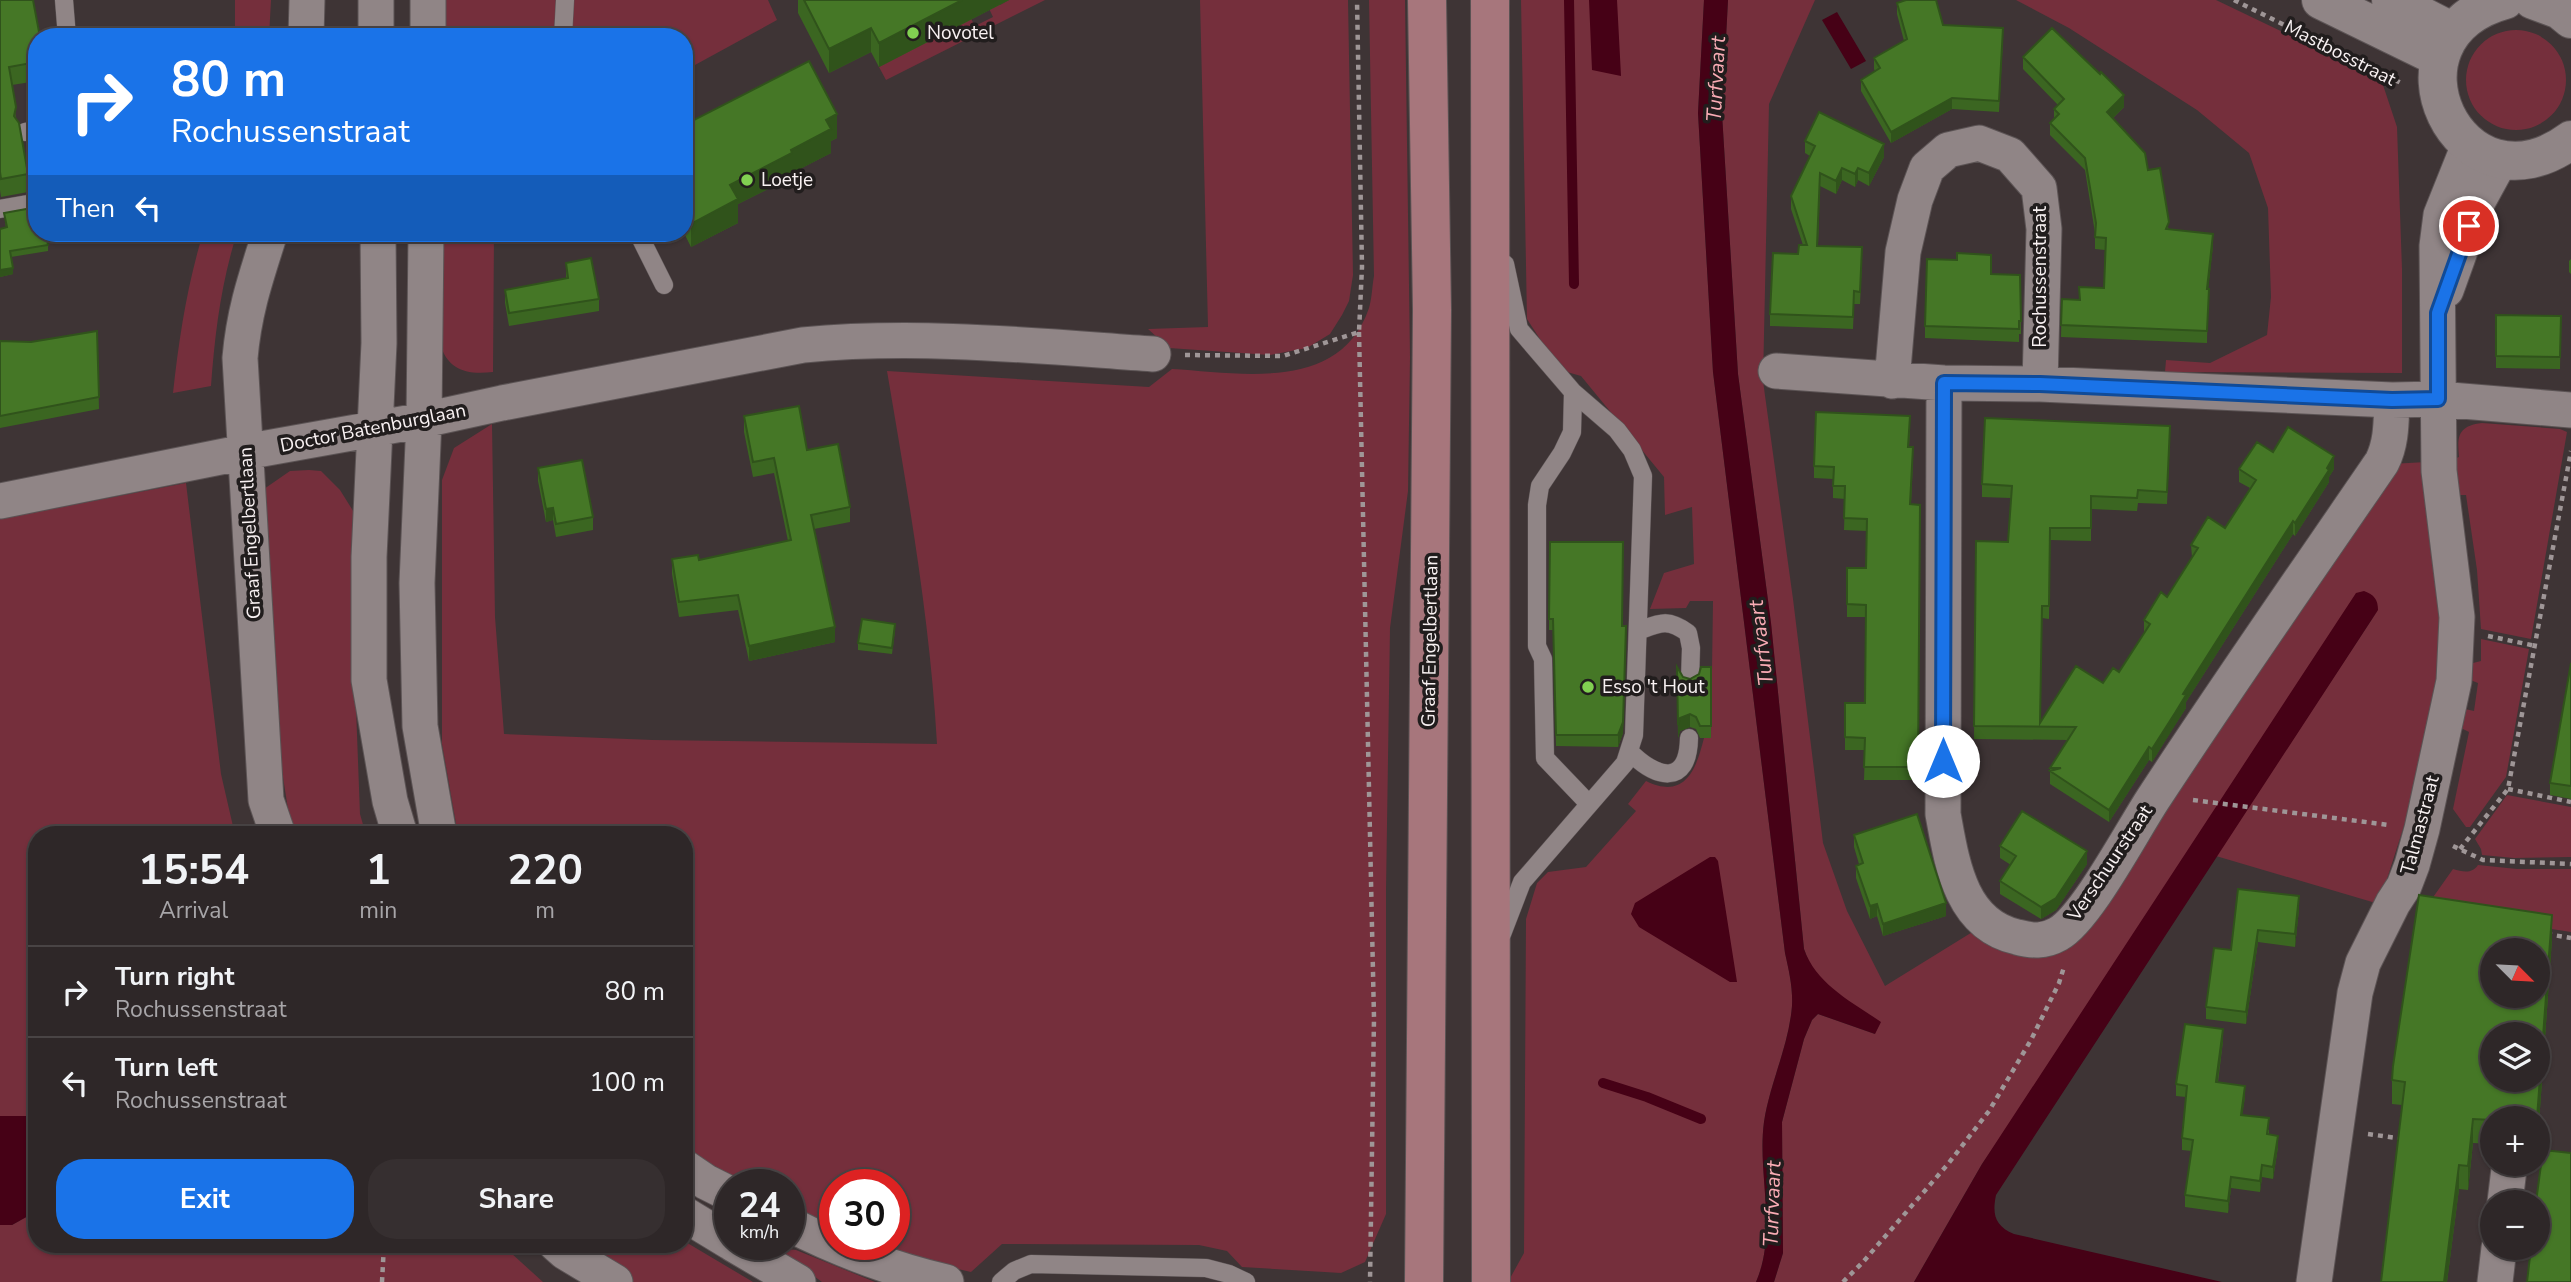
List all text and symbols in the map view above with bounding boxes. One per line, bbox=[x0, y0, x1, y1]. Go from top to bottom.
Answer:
street label: Mastbosstraat bbox=[2280, 14, 2401, 92]
place label: Novotel bbox=[927, 20, 994, 46]
marker: Novotel bbox=[905, 25, 921, 41]
water label: Turfvaart bbox=[1700, 35, 1732, 123]
text: 80 m bbox=[171, 46, 286, 113]
icon: right bbox=[56, 56, 147, 147]
text: Rochussenstraat bbox=[171, 110, 410, 153]
place label: Loetje bbox=[761, 167, 813, 193]
marker: Loetje bbox=[739, 172, 755, 188]
icon: left bbox=[129, 189, 167, 227]
text: Then bbox=[56, 191, 115, 226]
pin bbox=[2439, 196, 2499, 256]
street label: Rochussenstraat bbox=[2027, 206, 2053, 348]
icon: arrive bbox=[2450, 207, 2488, 245]
street label: Doctor Batenburglaan bbox=[278, 397, 468, 459]
street label: Graaf Engelbertlaan bbox=[233, 446, 267, 620]
street label: Graaf Engelbertlaan bbox=[1415, 555, 1445, 727]
water label: Turfvaart bbox=[1742, 598, 1780, 687]
place label: Esso 't Hout bbox=[1602, 674, 1705, 700]
marker: Esso 't Hout bbox=[1580, 679, 1596, 695]
position arrow bbox=[1906, 724, 1980, 798]
street label: Talmastraat bbox=[2394, 772, 2446, 877]
street label: Verschuurstraat bbox=[2061, 800, 2159, 927]
text: 15:54 bbox=[138, 842, 249, 899]
text: 1 bbox=[366, 842, 391, 899]
text: 220 bbox=[507, 842, 583, 899]
text: Arrival bbox=[159, 895, 228, 926]
text: min bbox=[359, 895, 397, 926]
text: m bbox=[535, 895, 555, 926]
north arrow bbox=[2480, 938, 2550, 1008]
map controls bbox=[2480, 938, 2550, 1260]
text: Turn right bbox=[115, 959, 234, 994]
icon: right bbox=[56, 973, 94, 1011]
text: 80 m bbox=[605, 974, 665, 1009]
text: Rochussenstraat bbox=[115, 994, 287, 1025]
button: layers bbox=[2480, 1022, 2550, 1092]
text: Turn left bbox=[115, 1050, 218, 1085]
icon: left bbox=[56, 1064, 94, 1102]
text: 100 m bbox=[589, 1065, 665, 1100]
text: Rochussenstraat bbox=[115, 1085, 287, 1116]
button: + bbox=[2480, 1106, 2550, 1176]
button: Exit bbox=[56, 1159, 354, 1239]
button: Share bbox=[368, 1159, 665, 1239]
water label: Turfvaart bbox=[1757, 1160, 1788, 1248]
speed limit sign: 30 bbox=[819, 1169, 910, 1260]
text: 24 bbox=[738, 1182, 781, 1229]
button: − bbox=[2480, 1190, 2550, 1260]
text: km/h bbox=[740, 1220, 779, 1244]

